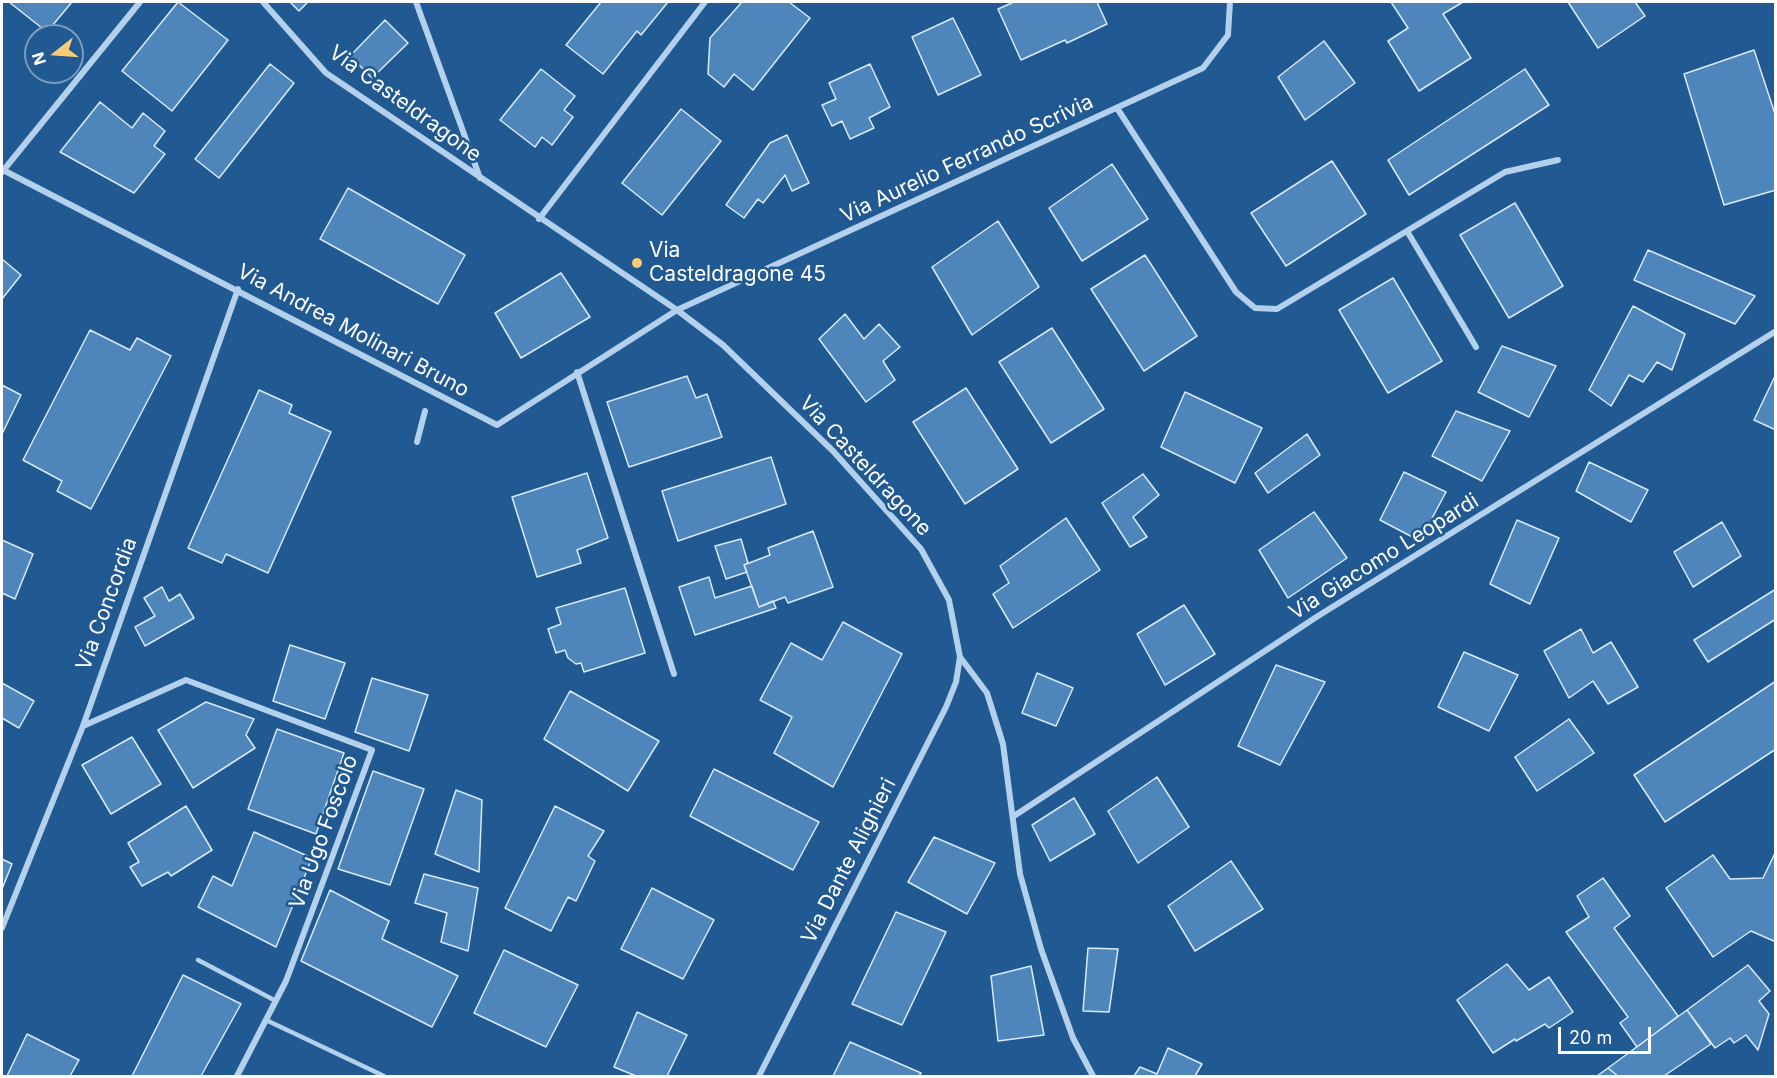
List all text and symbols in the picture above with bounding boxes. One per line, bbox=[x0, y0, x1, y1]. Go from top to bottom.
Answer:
north arrow bbox=[24, 24, 84, 84]
street label: Via Casteldragone bbox=[324, 40, 486, 168]
text: N bbox=[27, 50, 50, 67]
street label: Via Aurelio Ferrando Scrivia bbox=[837, 89, 1097, 229]
place label: Via Casteldragone 45 bbox=[649, 238, 826, 288]
marker: Via Casteldragone 45 bbox=[630, 256, 644, 270]
street label: Via Andrea Molinari Bruno bbox=[233, 259, 473, 403]
street label: Via Casteldragone bbox=[794, 391, 936, 541]
street label: Via Giacomo Leopardi bbox=[1285, 488, 1483, 626]
street label: Via Concordia bbox=[71, 534, 143, 674]
street label: Via Ugo Foscolo bbox=[284, 752, 364, 912]
street label: Via Dante Alighieri bbox=[796, 774, 902, 948]
scale bar bbox=[1561, 1015, 1654, 1053]
text: 20 m bbox=[1569, 1027, 1612, 1048]

